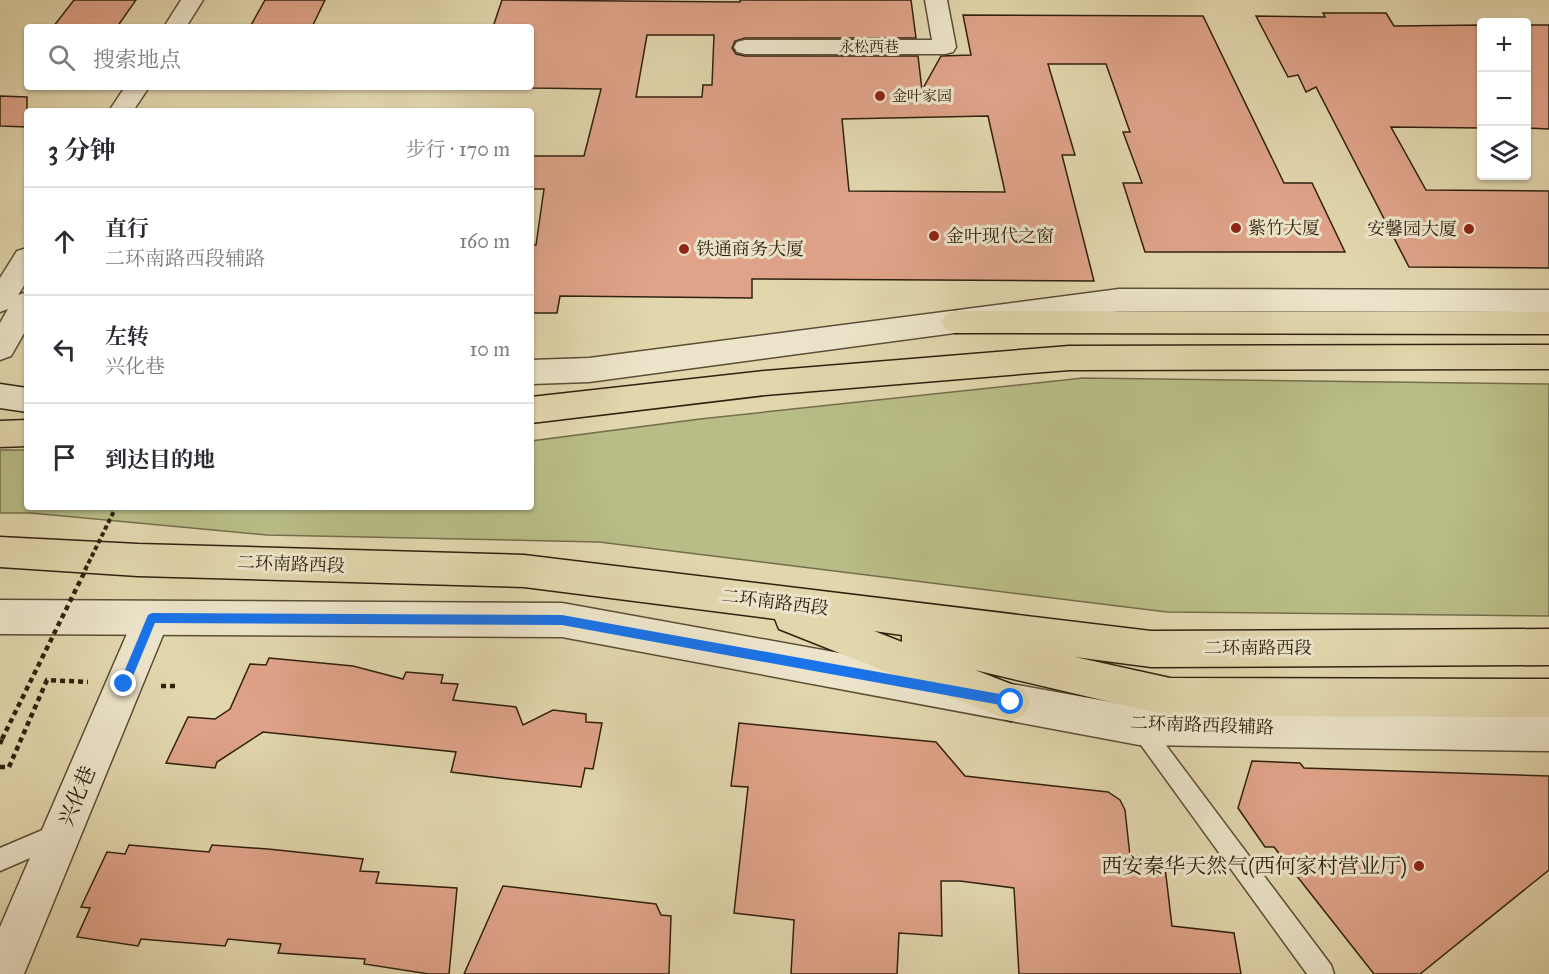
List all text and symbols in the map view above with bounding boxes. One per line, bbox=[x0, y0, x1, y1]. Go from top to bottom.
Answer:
map controls bbox=[1477, 18, 1531, 180]
button: + bbox=[1477, 18, 1531, 72]
search box bbox=[24, 24, 534, 90]
street label: 永松西巷 bbox=[839, 38, 899, 56]
icon: search bbox=[45, 41, 78, 74]
text: 搜索地点 bbox=[93, 46, 181, 73]
button: − bbox=[1477, 72, 1531, 126]
place label: 金叶家园 bbox=[892, 87, 952, 105]
marker: 金叶家园 bbox=[873, 89, 887, 103]
button: layers bbox=[1477, 126, 1531, 180]
text: 3 分钟 bbox=[48, 134, 116, 166]
text: 步行 · 170 m bbox=[406, 137, 510, 161]
text: 直行 bbox=[105, 215, 149, 242]
place label: 紫竹大厦 bbox=[1248, 217, 1320, 239]
place label: 安馨园大厦 bbox=[1367, 218, 1457, 240]
marker: 紫竹大厦 bbox=[1229, 221, 1243, 235]
marker: 安馨园大厦 bbox=[1462, 222, 1476, 236]
icon: ahead bbox=[48, 225, 81, 258]
place label: 金叶现代之窗 bbox=[946, 225, 1054, 247]
text: 160 m bbox=[459, 229, 510, 253]
marker: 金叶现代之窗 bbox=[927, 229, 941, 243]
place label: 铁通商务大厦 bbox=[696, 238, 804, 260]
marker: 铁通商务大厦 bbox=[677, 242, 691, 256]
text: 二环南路西段辅路 bbox=[105, 246, 265, 270]
text: 左转 bbox=[105, 323, 149, 350]
icon: left bbox=[48, 333, 81, 366]
text: 10 m bbox=[469, 337, 510, 361]
text: 兴化巷 bbox=[105, 354, 165, 378]
icon: arrive bbox=[48, 441, 81, 474]
text: 到达目的地 bbox=[105, 446, 215, 473]
street label: 二环南路西段 bbox=[237, 551, 345, 577]
street label: 二环南路西段 bbox=[720, 585, 830, 619]
street label: 二环南路西段 bbox=[1204, 637, 1312, 659]
route end bbox=[110, 670, 136, 696]
route start bbox=[997, 688, 1023, 714]
street label: 二环南路西段辅路 bbox=[1130, 711, 1274, 739]
street label: 兴化巷 bbox=[53, 762, 101, 830]
place label: 西安秦华天然气(西何家村营业厅) bbox=[1101, 853, 1407, 879]
marker: 西安秦华天然气(西何家村营业厅) bbox=[1412, 859, 1426, 873]

